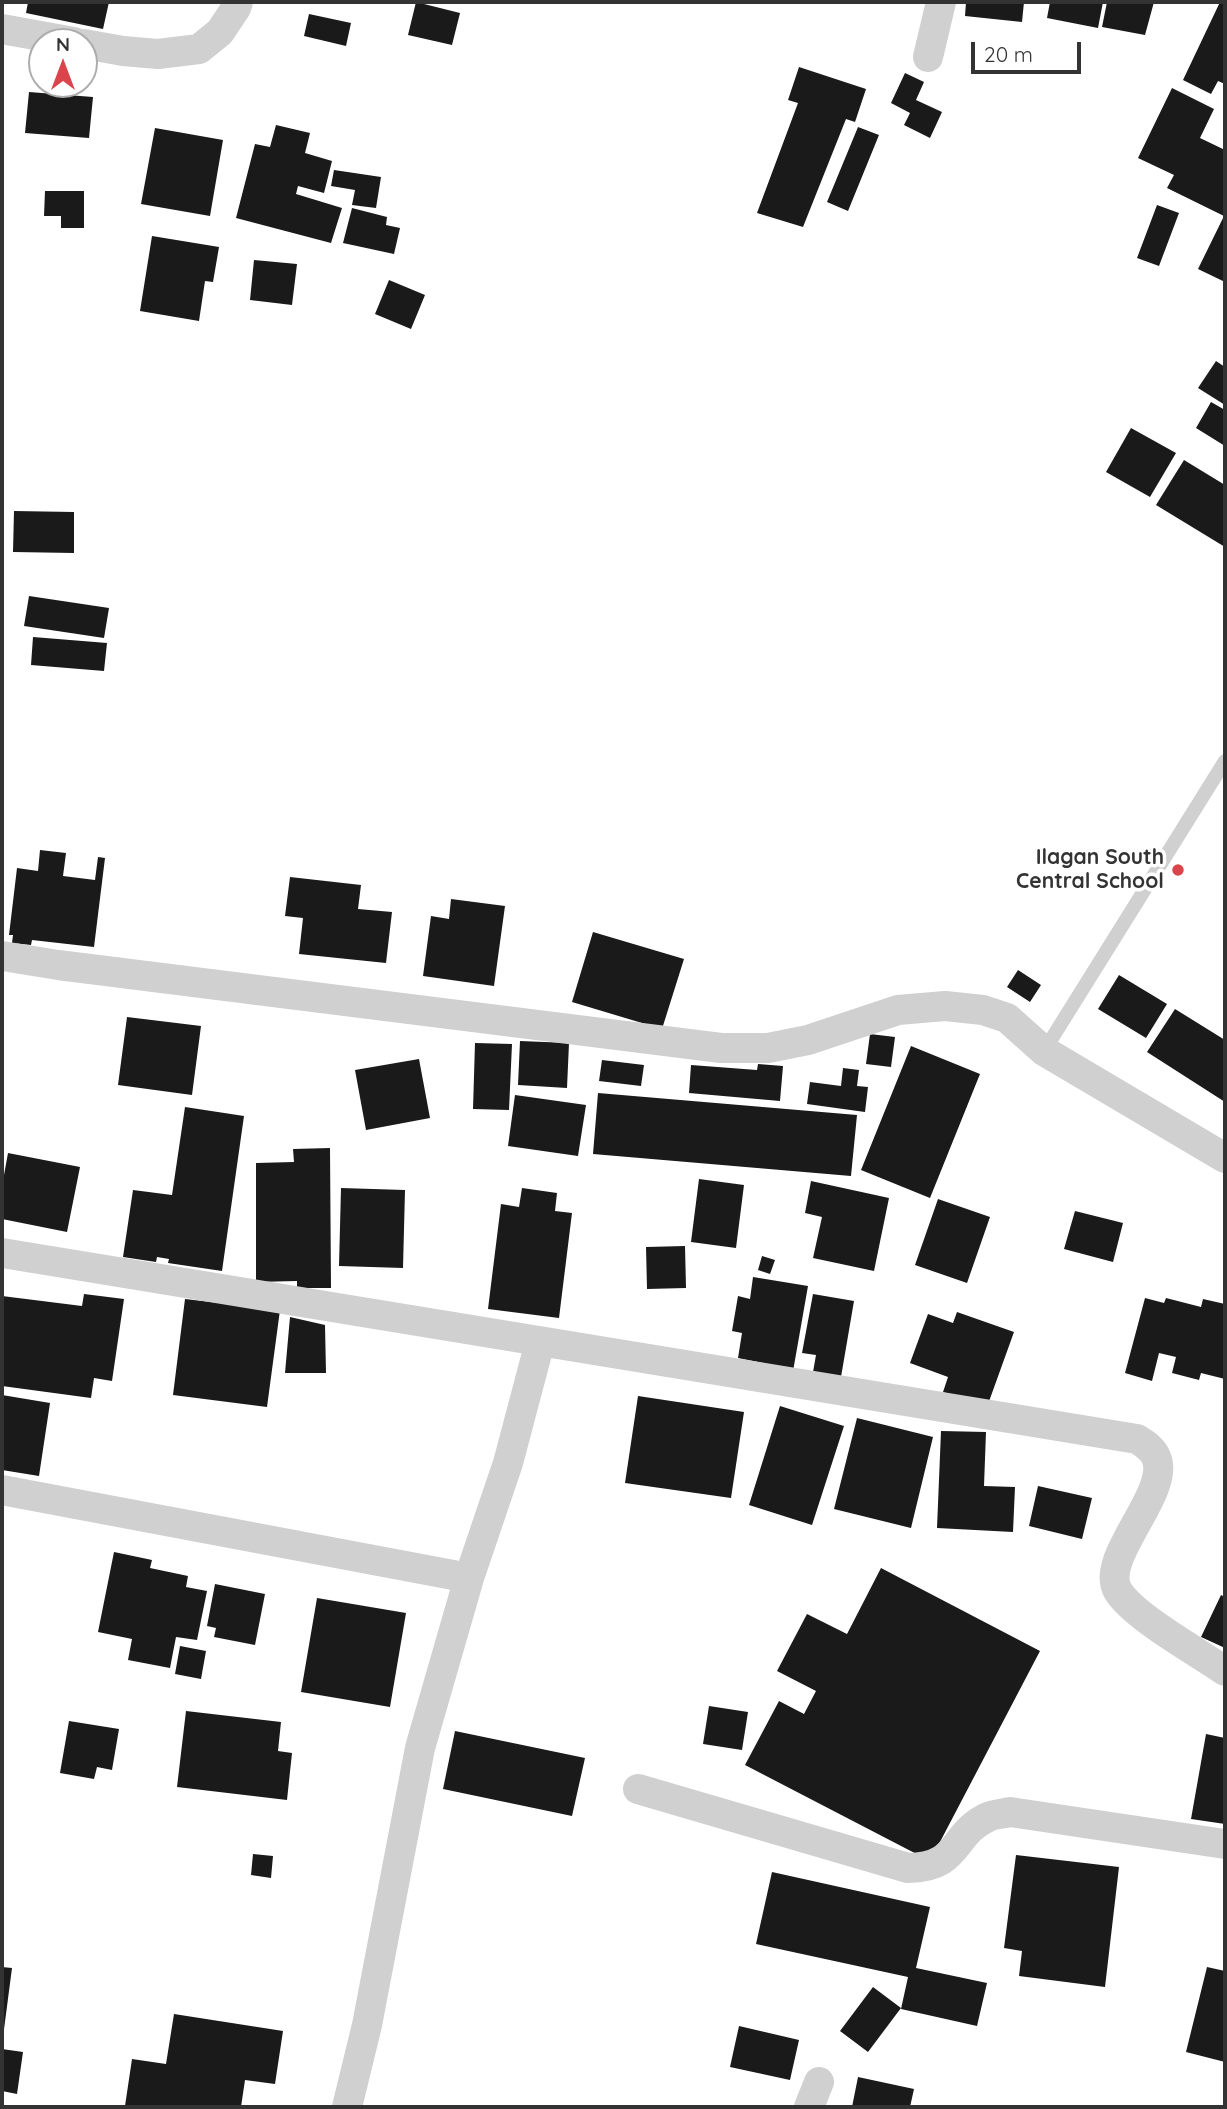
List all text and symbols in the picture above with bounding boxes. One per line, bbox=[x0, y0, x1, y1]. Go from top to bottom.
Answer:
north arrow bbox=[28, 28, 98, 98]
scale bar bbox=[975, 28, 1085, 72]
text: N bbox=[56, 32, 70, 56]
text: 20 m bbox=[984, 41, 1033, 67]
place label: Ilagan South Central School bbox=[1016, 845, 1164, 895]
marker: Ilagan South Central School bbox=[1170, 862, 1186, 878]

